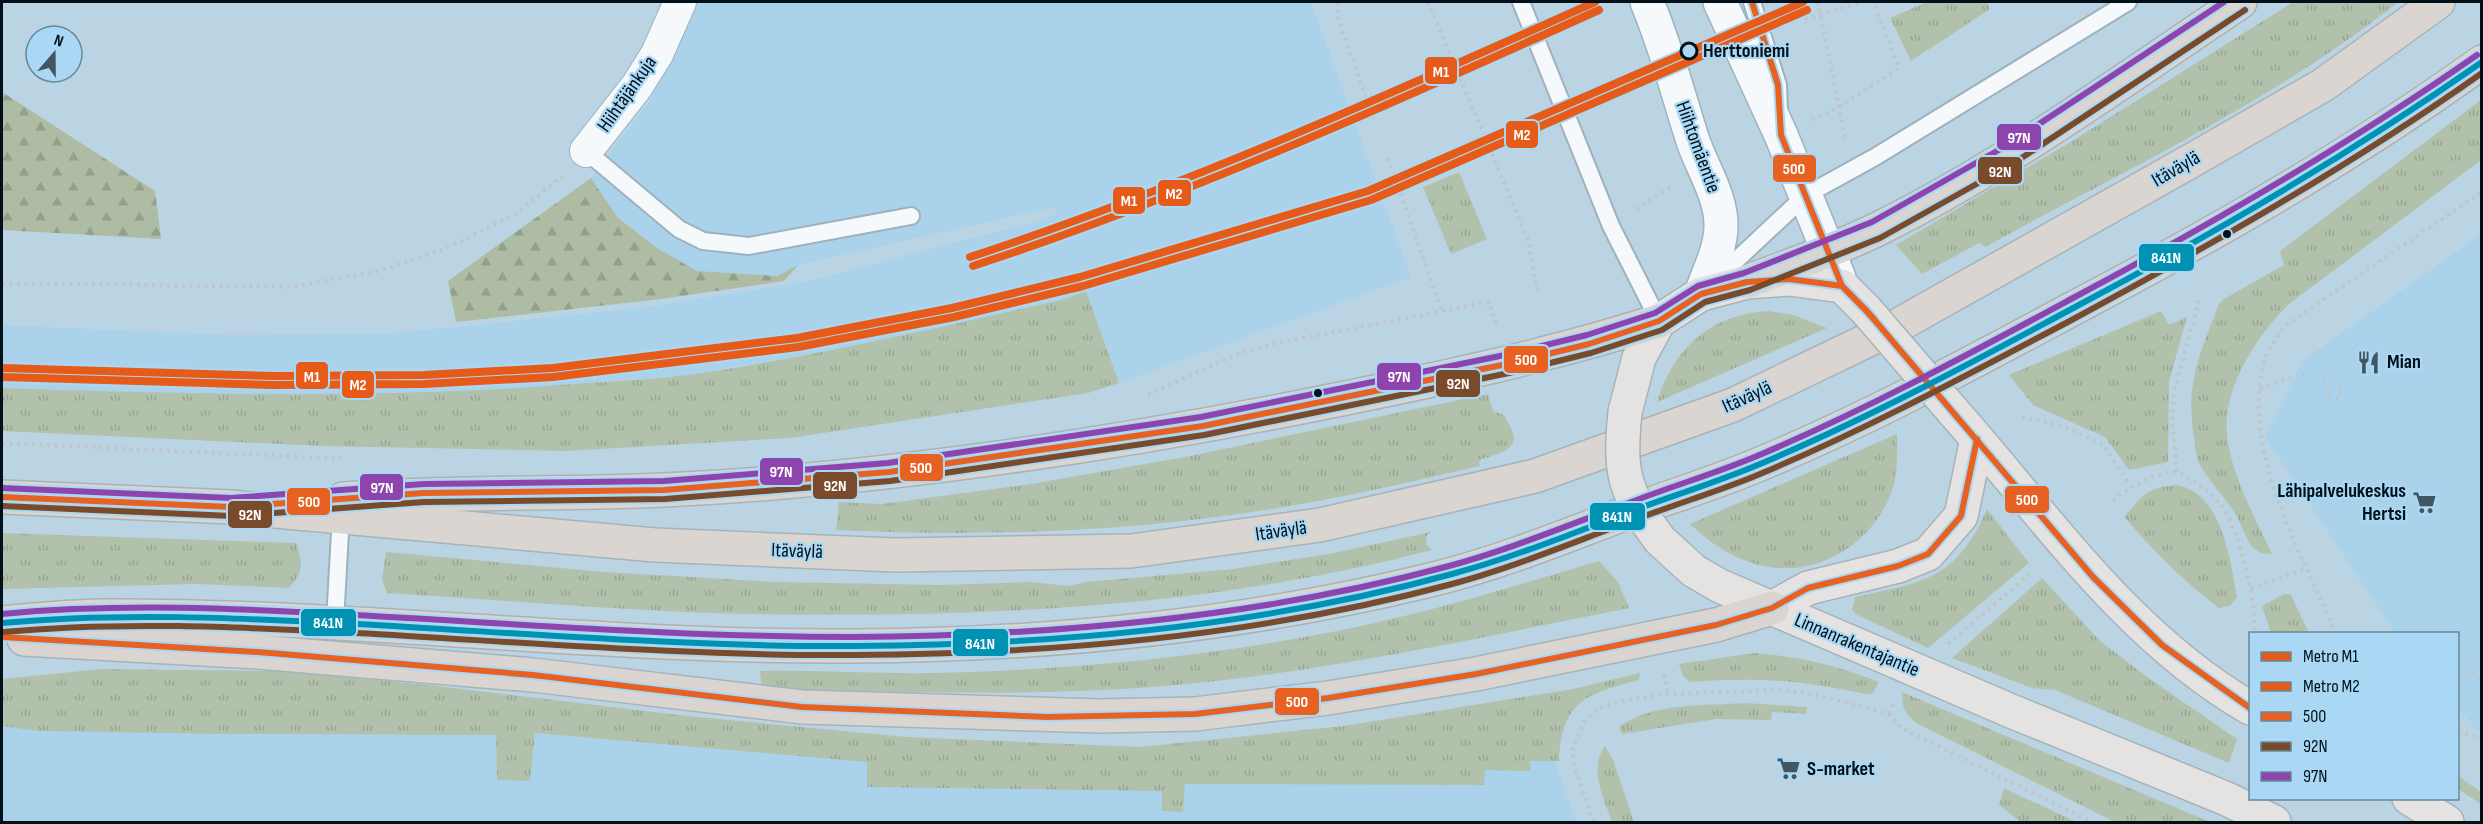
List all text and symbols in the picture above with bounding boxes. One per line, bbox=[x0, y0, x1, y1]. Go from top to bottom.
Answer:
north arrow bbox=[24, 24, 84, 84]
text: N bbox=[51, 31, 66, 52]
place label: Herttoniemi bbox=[1703, 39, 1789, 63]
marker: Herttoniemi bbox=[1680, 42, 1698, 60]
street label: Hiihtäjänkuja bbox=[592, 51, 662, 137]
line badge: M1 bbox=[1424, 56, 1458, 85]
text: M1 bbox=[1433, 63, 1450, 82]
street label: Hiihtomäentie bbox=[1670, 98, 1726, 196]
line badge: M2 bbox=[1505, 120, 1539, 149]
line badge: 97N bbox=[1996, 123, 2042, 151]
text: M2 bbox=[1513, 126, 1531, 145]
text: 97N bbox=[2007, 129, 2031, 148]
street label: Itäväylä bbox=[2148, 146, 2204, 192]
line badge: 500 bbox=[1772, 154, 1817, 183]
line badge: 92N bbox=[1977, 156, 2023, 185]
text: 500 bbox=[1783, 160, 1805, 179]
text: 92N bbox=[1988, 163, 2012, 182]
line badge: M2 bbox=[1157, 179, 1192, 207]
text: M2 bbox=[1165, 185, 1183, 204]
line badge: M1 bbox=[1112, 186, 1146, 215]
text: M1 bbox=[1121, 192, 1138, 211]
unlabelled marker bbox=[2221, 228, 2233, 240]
line badge: 841N bbox=[2138, 243, 2195, 272]
text: 841N bbox=[2151, 249, 2181, 268]
line badge: 500 bbox=[1503, 345, 1549, 374]
restaurant icon: Mian bbox=[2356, 349, 2382, 375]
place label: Mian bbox=[2387, 350, 2421, 374]
text: 500 bbox=[1515, 351, 1537, 370]
line badge: M1 bbox=[295, 361, 329, 390]
line badge: 97N bbox=[1376, 362, 1422, 391]
text: M1 bbox=[304, 368, 321, 387]
text: 97N bbox=[1387, 368, 1411, 387]
line badge: 92N bbox=[1435, 369, 1481, 398]
line badge: M2 bbox=[341, 370, 375, 399]
text: 92N bbox=[1446, 375, 1470, 394]
text: M2 bbox=[349, 376, 367, 395]
street label: Itäväylä bbox=[1718, 376, 1776, 418]
unlabelled marker bbox=[1312, 387, 1324, 399]
line badge: 500 bbox=[899, 453, 944, 482]
line badge: 97N bbox=[759, 457, 804, 486]
text: 500 bbox=[910, 459, 932, 478]
text: 97N bbox=[769, 463, 793, 482]
line badge: 92N bbox=[812, 471, 858, 500]
line badge: 97N bbox=[359, 473, 404, 501]
text: 92N bbox=[823, 477, 847, 496]
text: 97N bbox=[370, 479, 394, 498]
place label: Lähipalvelukeskus Hertsi bbox=[2277, 479, 2406, 526]
line badge: 500 bbox=[2004, 485, 2050, 514]
line badge: 500 bbox=[286, 487, 331, 516]
supermarket icon: Lähipalvelukeskus Hertsi bbox=[2411, 490, 2437, 516]
text: 500 bbox=[2016, 491, 2038, 510]
text: 500 bbox=[298, 493, 320, 512]
line badge: 92N bbox=[227, 500, 273, 529]
line badge: 841N bbox=[1589, 502, 1646, 531]
text: 92N bbox=[238, 506, 262, 525]
text: 841N bbox=[1602, 508, 1632, 527]
street label: Itäväylä bbox=[1254, 516, 1308, 546]
street label: Itäväylä bbox=[771, 538, 823, 564]
line badge: 841N bbox=[300, 608, 357, 637]
street label: Linnanrakentajantie bbox=[1791, 608, 1923, 682]
text: 841N bbox=[313, 614, 343, 633]
line badge: 841N bbox=[952, 628, 1009, 657]
legend bbox=[2249, 632, 2459, 800]
text: 841N bbox=[965, 635, 995, 654]
text: Metro M1 bbox=[2303, 646, 2359, 667]
text: Metro M2 bbox=[2303, 676, 2360, 697]
line badge: 500 bbox=[1274, 687, 1320, 716]
text: 500 bbox=[1286, 693, 1308, 712]
text: 500 bbox=[2303, 706, 2326, 727]
text: 92N bbox=[2303, 736, 2328, 757]
supermarket icon: S-market bbox=[1776, 756, 1802, 782]
place label: S-market bbox=[1807, 757, 1875, 781]
text: 97N bbox=[2303, 766, 2327, 787]

